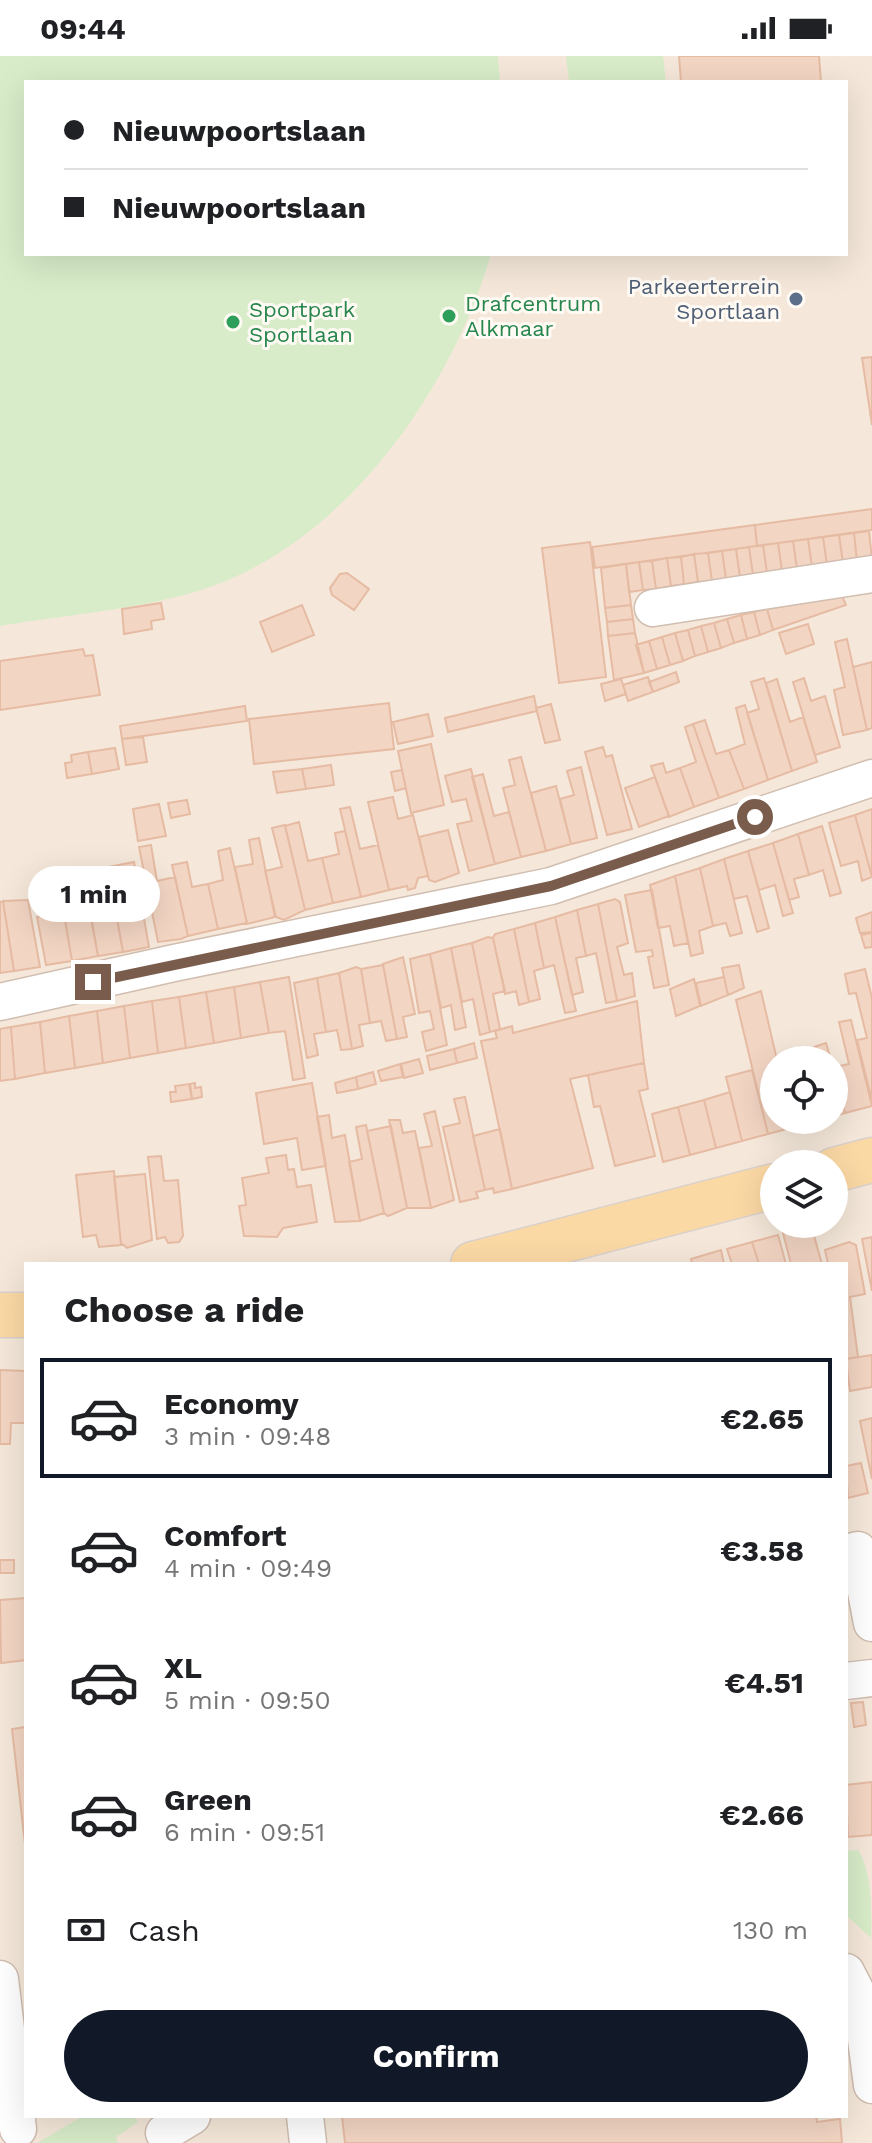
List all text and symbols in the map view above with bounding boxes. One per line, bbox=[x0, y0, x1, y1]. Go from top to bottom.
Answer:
text: 09:44 bbox=[40, 11, 126, 46]
text: Nieuwpoortslaan bbox=[112, 113, 366, 148]
text: Nieuwpoortslaan bbox=[112, 190, 366, 225]
place label: Parkeerterrein Sportlaan bbox=[628, 274, 780, 324]
marker: Parkeerterrein Sportlaan bbox=[787, 290, 805, 308]
place label: Drafcentrum Alkmaar bbox=[465, 291, 601, 341]
place label: Sportpark Sportlaan bbox=[249, 297, 355, 347]
marker: Drafcentrum Alkmaar bbox=[440, 307, 458, 325]
marker: Sportpark Sportlaan bbox=[224, 313, 242, 331]
route start bbox=[737, 799, 773, 835]
callout: 1 min bbox=[27, 866, 159, 922]
text: 1 min bbox=[61, 879, 127, 909]
route end bbox=[75, 964, 111, 1000]
map controls bbox=[760, 1046, 848, 1238]
button: locate bbox=[760, 1046, 848, 1134]
button: layers bbox=[760, 1150, 848, 1238]
text: Choose a ride bbox=[64, 1289, 304, 1331]
icon: car bbox=[68, 1382, 140, 1454]
text: Economy bbox=[164, 1386, 299, 1421]
text: €2.65 bbox=[721, 1401, 804, 1436]
text: 3 min · 09:48 bbox=[164, 1421, 331, 1451]
icon: car bbox=[68, 1514, 140, 1586]
text: Comfort bbox=[164, 1518, 286, 1553]
text: €3.58 bbox=[720, 1533, 804, 1568]
text: 4 min · 09:49 bbox=[164, 1553, 332, 1583]
icon: car bbox=[68, 1646, 140, 1718]
text: XL bbox=[164, 1650, 202, 1685]
text: €4.51 bbox=[725, 1665, 804, 1700]
text: 5 min · 09:50 bbox=[164, 1685, 331, 1715]
icon: car bbox=[68, 1778, 140, 1850]
text: Green bbox=[164, 1782, 252, 1817]
text: €2.66 bbox=[720, 1797, 804, 1832]
text: 6 min · 09:51 bbox=[164, 1817, 325, 1847]
icon: cash bbox=[64, 1908, 108, 1952]
text: Cash bbox=[128, 1913, 200, 1948]
text: 130 m bbox=[733, 1915, 808, 1945]
button: Confirm bbox=[64, 2010, 808, 2102]

